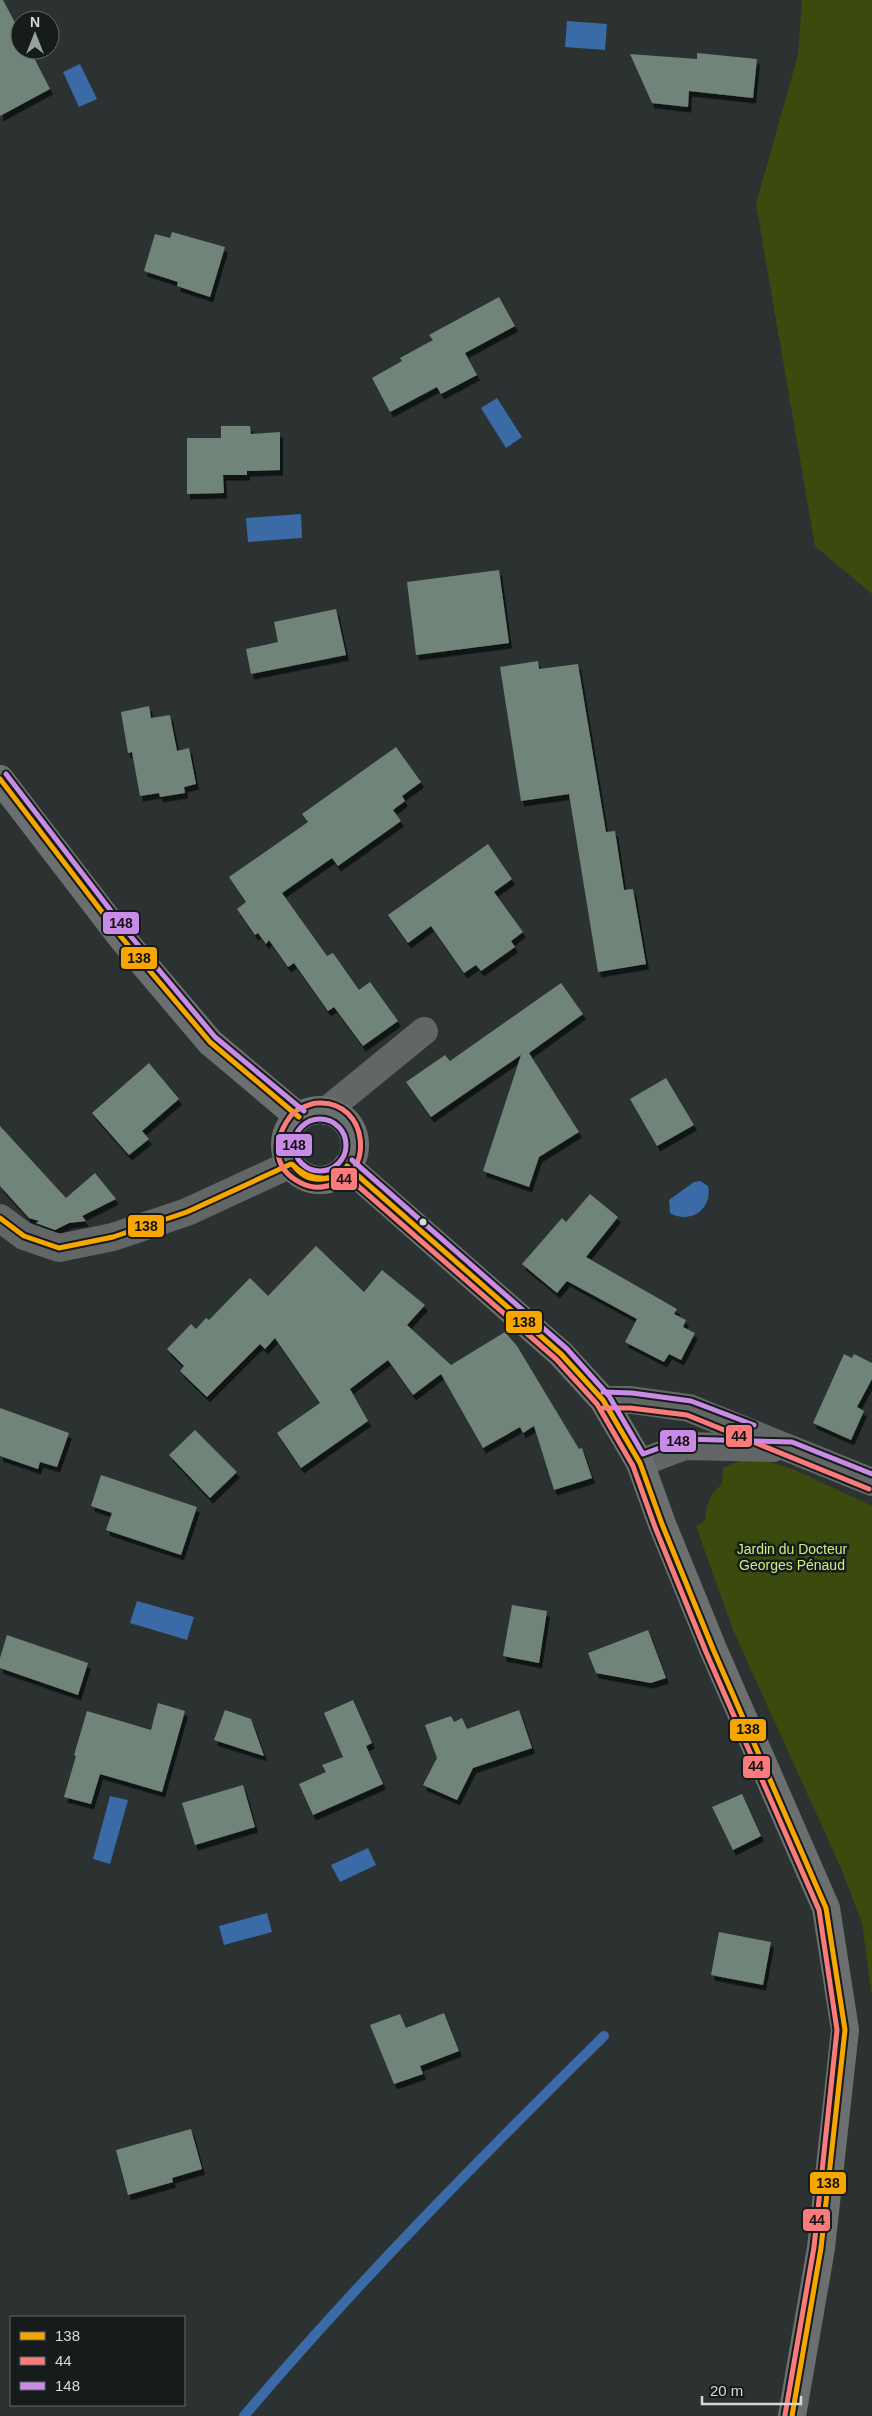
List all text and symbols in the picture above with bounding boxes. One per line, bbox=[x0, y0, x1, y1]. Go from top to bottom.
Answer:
north arrow bbox=[10, 10, 60, 60]
text: N bbox=[30, 14, 40, 30]
line badge: 148 bbox=[102, 911, 140, 935]
text: 148 bbox=[109, 915, 133, 931]
line badge: 138 bbox=[120, 946, 158, 970]
text: 138 bbox=[127, 950, 151, 966]
line badge: 148 bbox=[275, 1133, 313, 1157]
text: 148 bbox=[282, 1137, 306, 1153]
line badge: 44 bbox=[330, 1167, 358, 1191]
text: 44 bbox=[336, 1171, 352, 1187]
line badge: 138 bbox=[127, 1214, 165, 1238]
unlabelled marker bbox=[418, 1217, 428, 1227]
text: 138 bbox=[134, 1218, 158, 1234]
line badge: 138 bbox=[505, 1310, 543, 1334]
text: 138 bbox=[512, 1314, 536, 1330]
line badge: 44 bbox=[725, 1424, 753, 1448]
text: 44 bbox=[731, 1428, 747, 1444]
line badge: 148 bbox=[659, 1429, 697, 1453]
text: 148 bbox=[666, 1433, 690, 1449]
park label: Jardin du Docteur Georges Pénaud bbox=[737, 1541, 848, 1573]
line badge: 138 bbox=[729, 1718, 767, 1742]
text: 138 bbox=[736, 1721, 760, 1737]
line badge: 44 bbox=[742, 1755, 771, 1779]
text: 44 bbox=[748, 1758, 764, 1774]
line badge: 138 bbox=[809, 2171, 847, 2195]
text: 138 bbox=[816, 2175, 840, 2191]
line badge: 44 bbox=[802, 2208, 831, 2232]
text: 44 bbox=[809, 2212, 825, 2228]
legend bbox=[10, 2316, 185, 2406]
text: 138 bbox=[55, 2327, 80, 2344]
text: 44 bbox=[55, 2352, 72, 2369]
scale bar bbox=[702, 2374, 801, 2406]
text: 148 bbox=[55, 2377, 80, 2394]
text: 20 m bbox=[710, 2382, 743, 2399]

